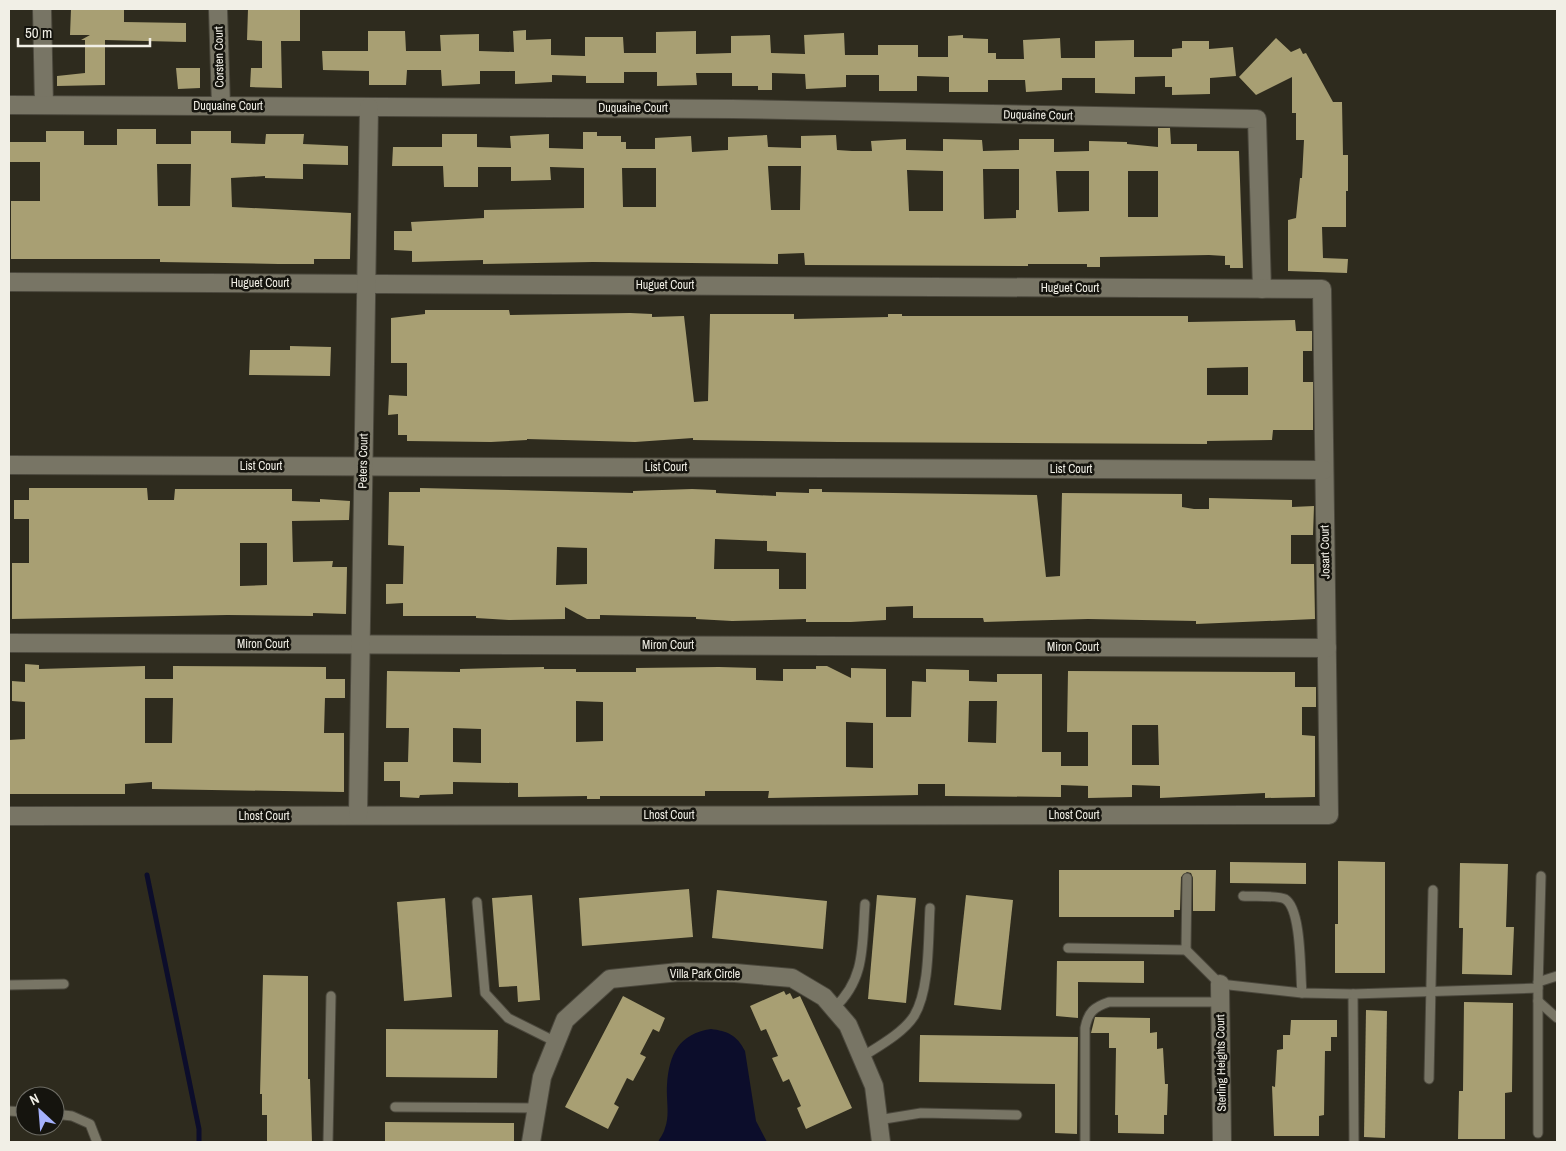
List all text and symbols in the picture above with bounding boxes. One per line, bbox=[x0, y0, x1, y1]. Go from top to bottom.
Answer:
scale bar bbox=[18, 15, 150, 47]
text: 50 m bbox=[25, 22, 52, 43]
street label: Corsten Court bbox=[210, 26, 228, 88]
street label: Duquaine Court bbox=[193, 98, 263, 114]
street label: Duquaine Court bbox=[598, 100, 668, 116]
street label: Duquaine Court bbox=[1003, 106, 1073, 124]
street label: Huguet Court bbox=[231, 275, 290, 291]
street label: Huguet Court bbox=[636, 277, 695, 293]
street label: Huguet Court bbox=[1041, 280, 1100, 296]
street label: Peters Court bbox=[355, 433, 371, 489]
street label: List Court bbox=[240, 458, 283, 474]
street label: List Court bbox=[645, 459, 688, 475]
street label: List Court bbox=[1050, 461, 1093, 477]
street label: Josart Court bbox=[1317, 525, 1333, 579]
street label: Miron Court bbox=[237, 636, 289, 652]
street label: Miron Court bbox=[642, 637, 694, 653]
street label: Miron Court bbox=[1047, 639, 1099, 655]
street label: Lhost Court bbox=[644, 807, 695, 823]
street label: Lhost Court bbox=[1049, 807, 1100, 823]
street label: Lhost Court bbox=[239, 808, 290, 824]
street label: Villa Park Circle bbox=[670, 966, 740, 982]
street label: Sterling Heights Court bbox=[1212, 1014, 1230, 1112]
north arrow bbox=[15, 1086, 65, 1136]
text: N bbox=[27, 1089, 42, 1109]

